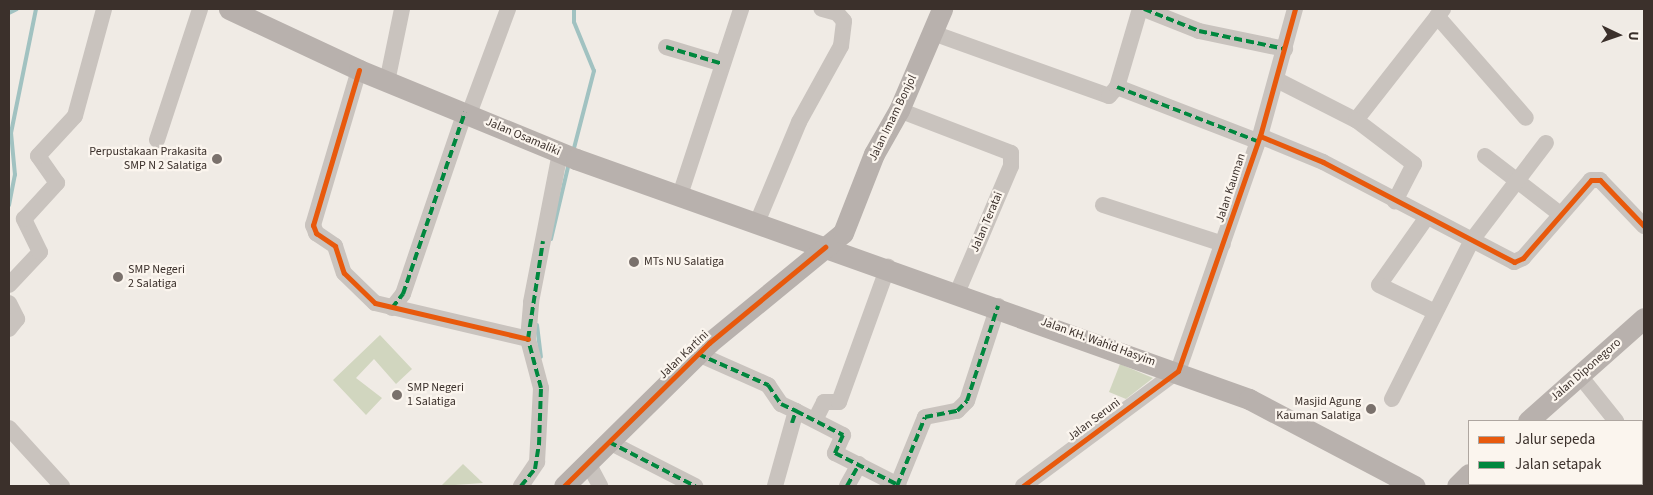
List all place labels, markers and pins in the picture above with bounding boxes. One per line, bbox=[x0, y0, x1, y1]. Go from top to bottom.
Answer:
place label: Perpustakaan Prakasita SMP N 2 Salatiga bbox=[89, 145, 207, 173]
marker: Perpustakaan Prakasita SMP N 2 Salatiga bbox=[211, 153, 223, 165]
place label: MTs NU Salatiga bbox=[644, 255, 724, 269]
marker: MTs NU Salatiga bbox=[628, 256, 640, 268]
place label: SMP Negeri 2 Salatiga bbox=[128, 263, 185, 291]
marker: SMP Negeri 2 Salatiga bbox=[112, 271, 124, 283]
place label: SMP Negeri 1 Salatiga bbox=[407, 381, 464, 409]
marker: SMP Negeri 1 Salatiga bbox=[391, 389, 403, 401]
place label: Masjid Agung Kauman Salatiga bbox=[1276, 395, 1361, 423]
marker: Masjid Agung Kauman Salatiga bbox=[1365, 403, 1377, 415]

